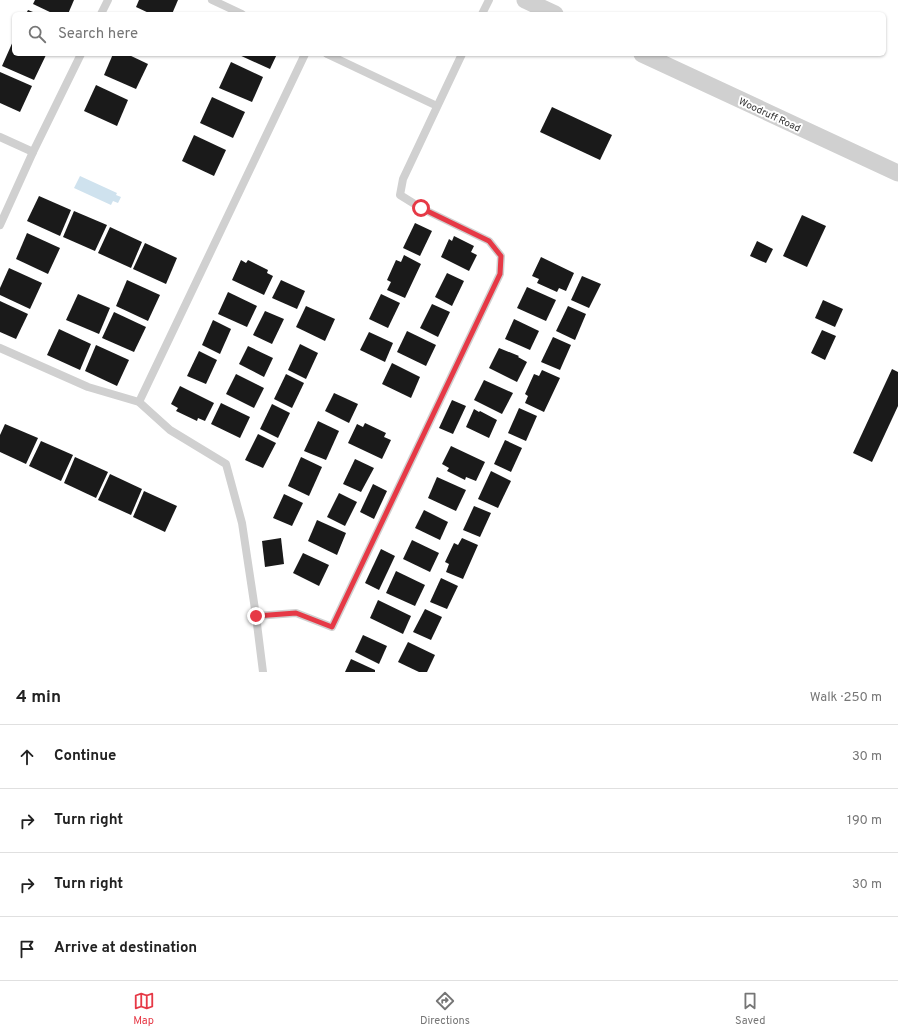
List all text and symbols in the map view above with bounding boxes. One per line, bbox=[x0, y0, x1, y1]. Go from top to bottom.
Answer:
search box bbox=[12, 12, 886, 56]
icon: search bbox=[26, 23, 48, 45]
text: Search here bbox=[58, 25, 138, 44]
street label: Woodruff Road bbox=[736, 95, 802, 135]
route start bbox=[412, 199, 430, 217]
route end bbox=[247, 607, 265, 625]
text: 4 min bbox=[16, 687, 61, 709]
text: Walk · 250 m bbox=[810, 690, 882, 706]
icon: ahead bbox=[16, 746, 38, 768]
text: Continue bbox=[54, 747, 116, 766]
text: 30 m bbox=[852, 749, 882, 765]
icon: right bbox=[16, 810, 38, 832]
text: Turn right bbox=[54, 811, 123, 830]
text: 190 m bbox=[847, 813, 882, 829]
icon: right bbox=[16, 874, 38, 896]
text: Turn right bbox=[54, 875, 123, 894]
text: 30 m bbox=[852, 877, 882, 893]
icon: arrive bbox=[16, 938, 38, 960]
text: Arrive at destination bbox=[54, 939, 197, 958]
tab: Map bbox=[133, 990, 155, 1028]
tab: Directions bbox=[420, 990, 470, 1028]
tab: Saved bbox=[735, 990, 765, 1028]

